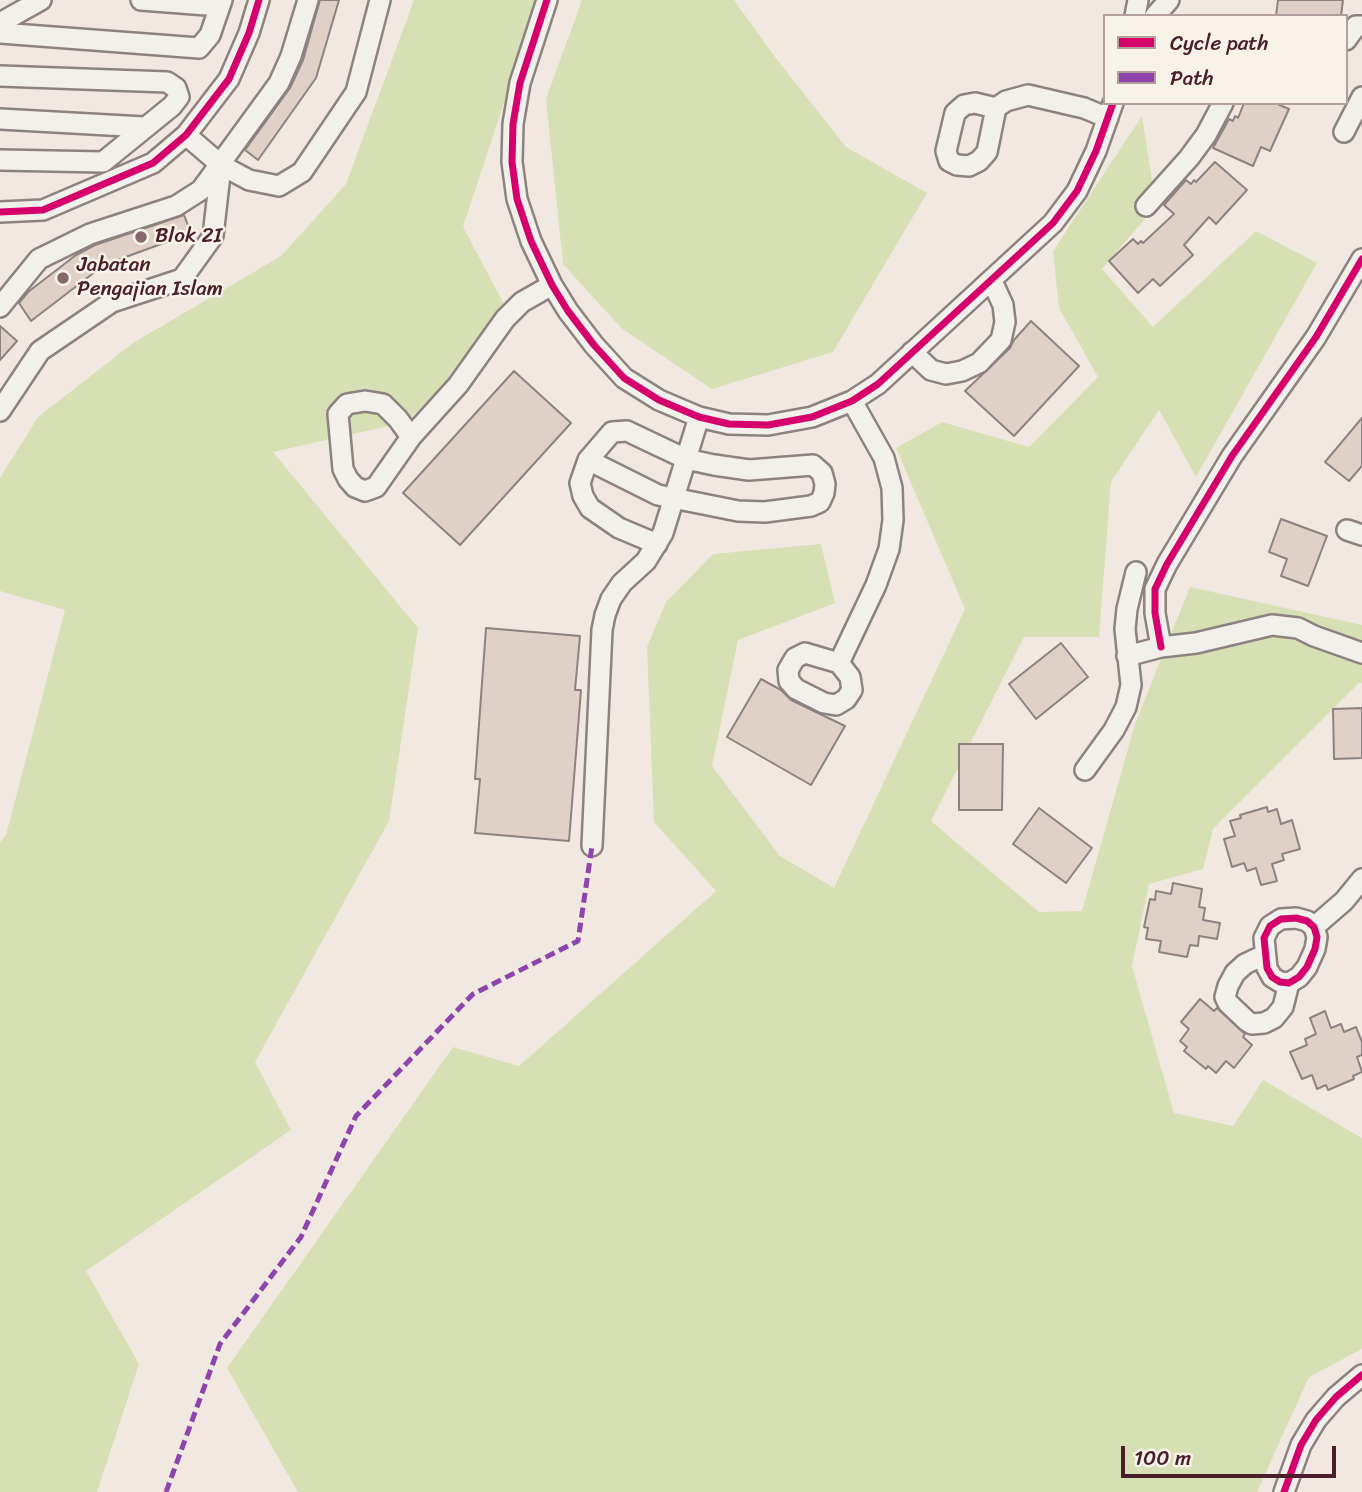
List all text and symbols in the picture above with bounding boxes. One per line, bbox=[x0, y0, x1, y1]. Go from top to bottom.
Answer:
legend bbox=[1103, 14, 1348, 105]
text: Cycle path bbox=[1170, 24, 1269, 62]
text: Path bbox=[1170, 59, 1213, 97]
place label: Blok 2I bbox=[155, 224, 222, 250]
marker: Blok 2I bbox=[133, 229, 149, 245]
place label: Jabatan Pengajian Islam bbox=[77, 253, 223, 303]
marker: Jabatan Pengajian Islam bbox=[55, 270, 71, 286]
scale bar bbox=[1124, 1432, 1339, 1476]
text: 100 m bbox=[1134, 1439, 1191, 1477]

